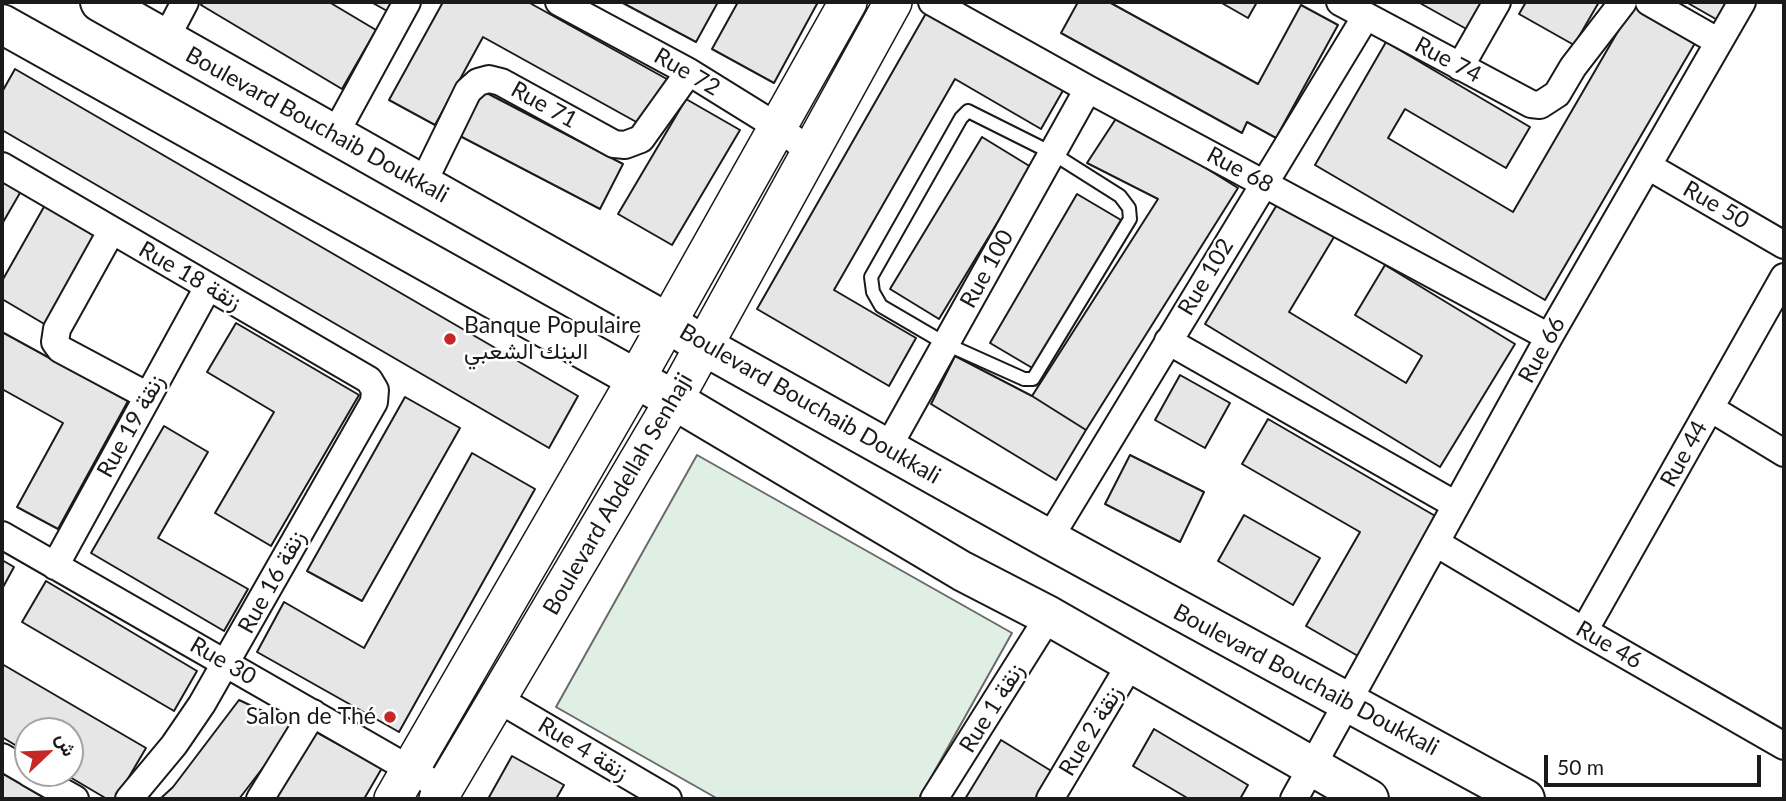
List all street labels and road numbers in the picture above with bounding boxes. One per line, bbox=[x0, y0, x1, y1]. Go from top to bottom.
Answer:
street label: Rue 74 bbox=[1410, 31, 1486, 89]
street label: Boulevard Bouchaib Doukkali bbox=[181, 41, 453, 209]
street label: Rue 72 bbox=[649, 42, 725, 102]
street label: Rue 71 bbox=[506, 76, 582, 134]
street label: Rue 68 bbox=[1202, 141, 1278, 199]
street label: Rue 50 bbox=[1678, 175, 1754, 235]
street label: Rue 100 bbox=[954, 225, 1020, 313]
street label: Rue 102 bbox=[1172, 234, 1240, 320]
street label: Rue 18 زنقة bbox=[134, 236, 246, 316]
street label: Rue 66 bbox=[1513, 312, 1571, 388]
street label: Boulevard Bouchaib Doukkali bbox=[675, 318, 945, 490]
street label: Boulevard Abdellah Senhaji bbox=[537, 368, 699, 620]
street label: Rue 19 زنقة bbox=[91, 370, 171, 482]
street label: Rue 44 bbox=[1655, 416, 1713, 492]
street label: Rue 16 زنقة bbox=[232, 526, 312, 638]
street label: Boulevard Bouchaib Doukkali bbox=[1169, 598, 1443, 762]
street label: Rue 46 bbox=[1571, 615, 1647, 675]
street label: Rue 30 bbox=[185, 631, 261, 691]
street label: Rue 1 زنقة bbox=[954, 658, 1030, 758]
street label: Rue 2 زنقة bbox=[1053, 681, 1129, 781]
street label: Rue 4 زنقة bbox=[533, 711, 633, 787]

